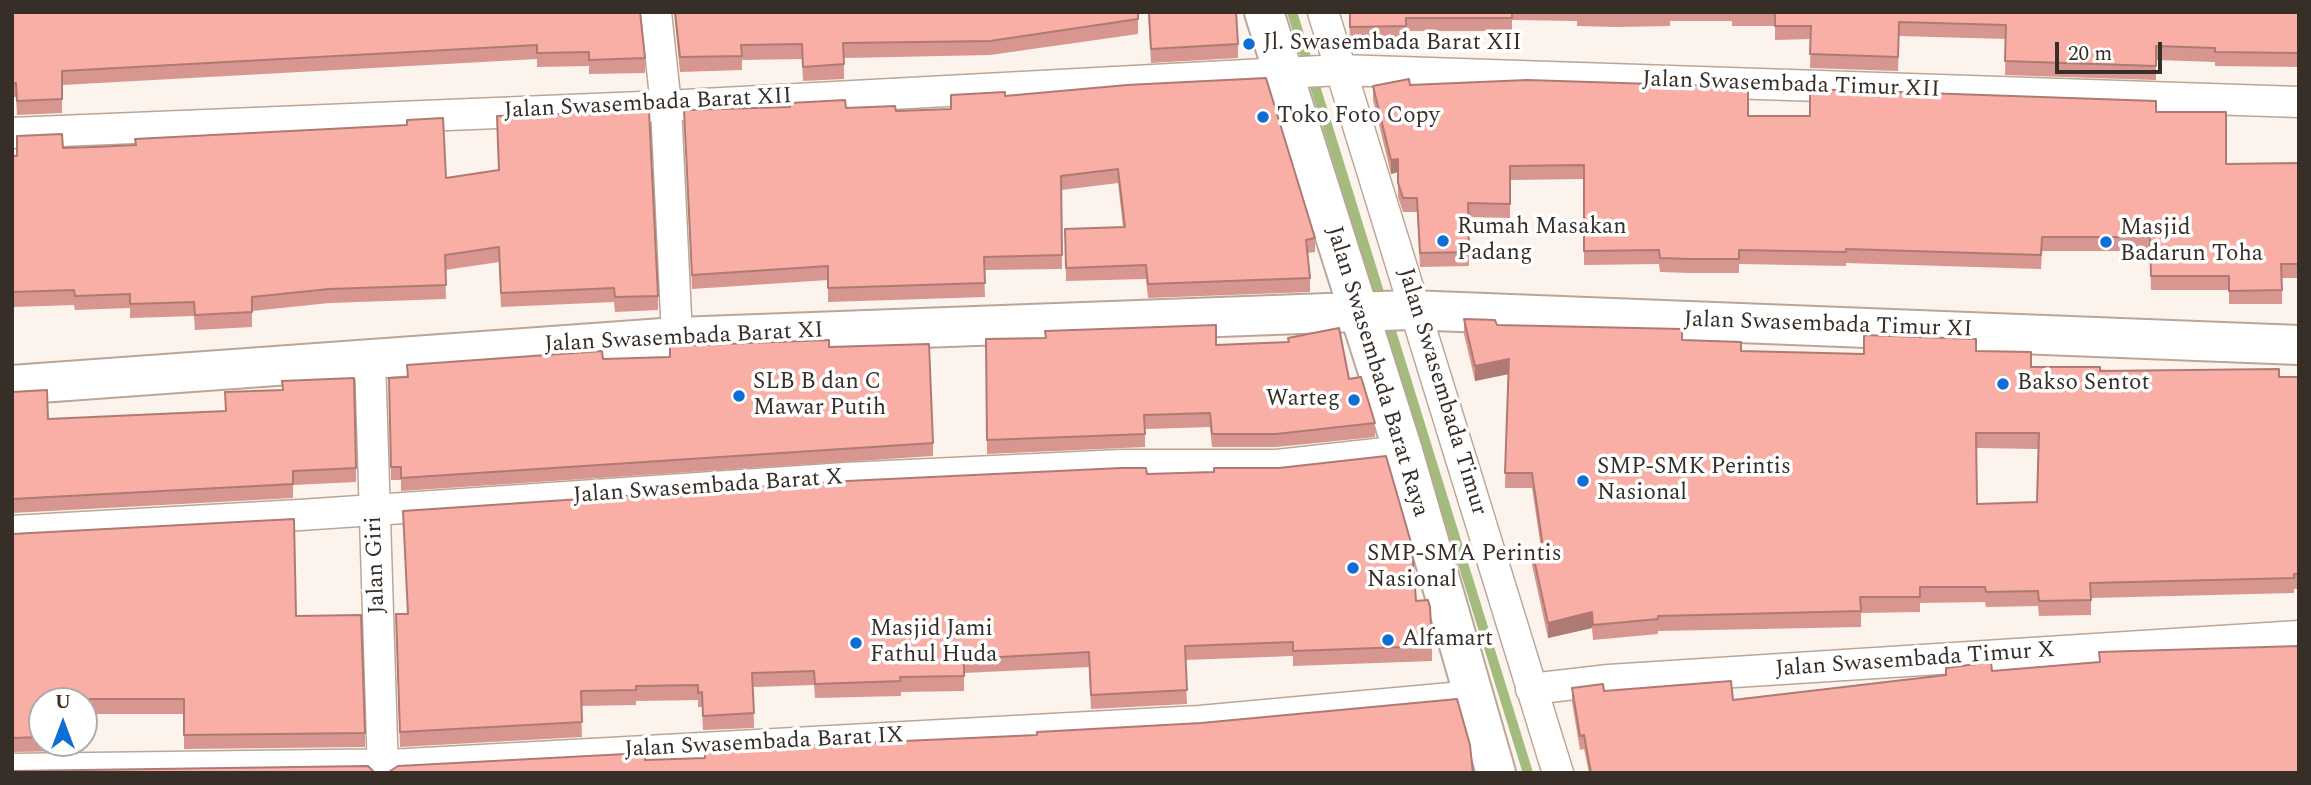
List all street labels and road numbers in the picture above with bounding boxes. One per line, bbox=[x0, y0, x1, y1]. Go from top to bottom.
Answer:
street label: Jalan Swasembada Timur XII bbox=[1642, 67, 1940, 105]
street label: Jalan Swasembada Barat XII bbox=[503, 84, 793, 126]
street label: Jalan Swasembada Barat Raya bbox=[1319, 223, 1433, 521]
street label: Jalan Swasembada Timur bbox=[1390, 265, 1492, 519]
street label: Jalan Swasembada Timur XI bbox=[1683, 307, 1973, 345]
street label: Jalan Swasembada Barat XI bbox=[544, 318, 824, 360]
street label: Jalan Swasembada Barat X bbox=[572, 465, 844, 511]
street label: Jalan Giri bbox=[362, 516, 392, 614]
street label: Jalan Swasembada Timur X bbox=[1774, 637, 2056, 685]
street label: Jalan Swasembada Barat IX bbox=[624, 723, 904, 765]

